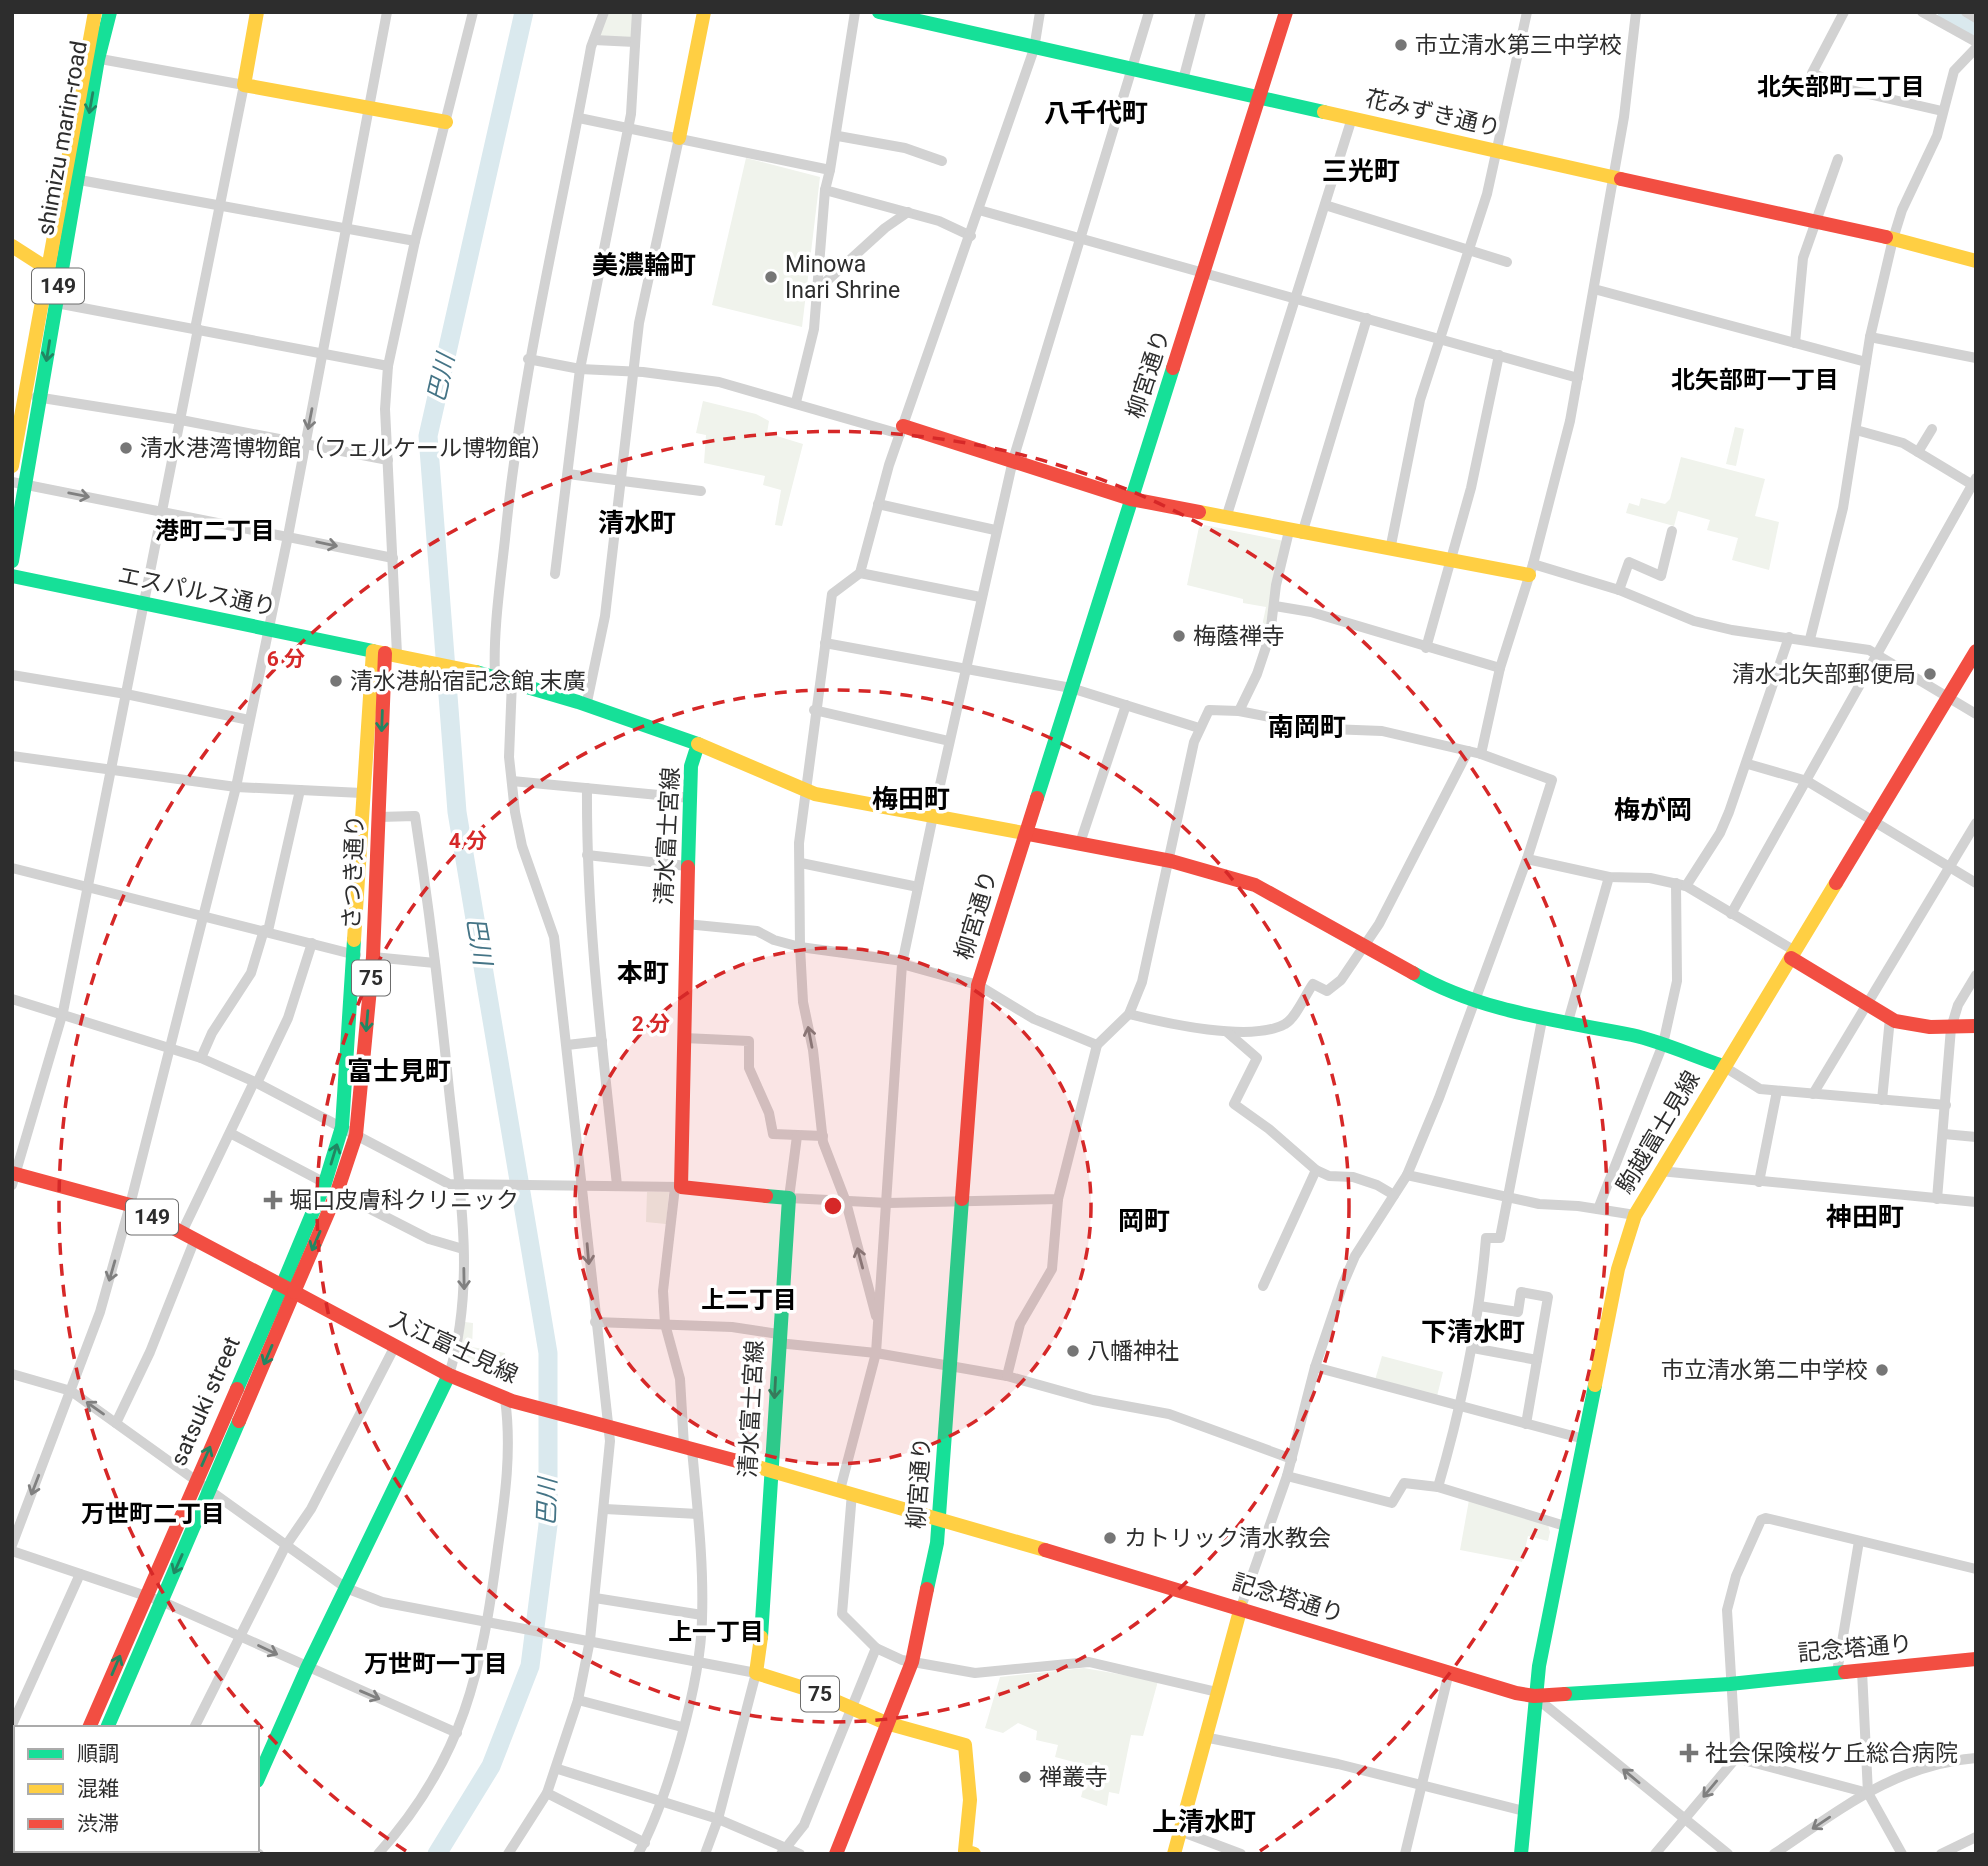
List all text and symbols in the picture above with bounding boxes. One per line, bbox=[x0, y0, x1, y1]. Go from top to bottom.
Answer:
place label: 市立清水第三中学校 bbox=[1415, 32, 1622, 59]
marker: 市立清水第三中学校 bbox=[1393, 37, 1409, 53]
street label: shimizu marin-road bbox=[32, 39, 93, 237]
district label: 北矢部町二丁目 bbox=[1757, 73, 1925, 101]
street label: 花みずき通り bbox=[1363, 85, 1503, 142]
one-way arrow bbox=[83, 91, 97, 114]
district label: 八千代町 bbox=[1044, 98, 1148, 128]
district label: 三光町 bbox=[1322, 156, 1400, 186]
district label: 美濃輪町 bbox=[592, 250, 696, 280]
place label: Minowa Inari Shrine bbox=[785, 251, 900, 304]
road number: 149 bbox=[32, 268, 84, 304]
marker: Minowa Inari Shrine bbox=[763, 269, 779, 285]
street label: 柳宮通り bbox=[1121, 326, 1176, 422]
one-way arrow bbox=[41, 339, 54, 362]
water label: 巴川 bbox=[422, 349, 461, 405]
district label: 北矢部町一丁目 bbox=[1671, 366, 1839, 394]
one-way arrow bbox=[302, 407, 316, 430]
place label: 清水港湾博物館（フェルケール博物館） bbox=[140, 435, 554, 462]
marker: 清水港湾博物館（フェルケール博物館） bbox=[118, 440, 134, 456]
one-way arrow bbox=[67, 489, 90, 503]
district label: 清水町 bbox=[598, 508, 676, 538]
district label: 港町二丁目 bbox=[155, 517, 275, 545]
one-way arrow bbox=[315, 538, 338, 551]
street label: エスパルス通り bbox=[115, 562, 278, 621]
place label: 梅蔭禅寺 bbox=[1193, 623, 1285, 650]
marker: 梅蔭禅寺 bbox=[1171, 628, 1187, 644]
text: 6 分 bbox=[267, 647, 305, 671]
place label: 清水北矢部郵便局 bbox=[1732, 661, 1916, 688]
marker: 清水北矢部郵便局 bbox=[1922, 666, 1938, 682]
place label: 清水港船宿記念館 末廣 bbox=[350, 668, 586, 695]
marker: 清水港船宿記念館 末廣 bbox=[328, 673, 344, 689]
one-way arrow bbox=[376, 709, 389, 732]
district label: 南岡町 bbox=[1268, 712, 1346, 742]
street label: 清水富士宮線 bbox=[650, 766, 685, 906]
district label: 梅田町 bbox=[872, 784, 950, 814]
district label: 梅が岡 bbox=[1614, 795, 1692, 825]
street label: さつき通り bbox=[338, 814, 369, 930]
text: 4 分 bbox=[449, 829, 487, 853]
street label: 柳宮通り bbox=[950, 867, 1003, 963]
water label: 巴川 bbox=[461, 915, 497, 970]
district label: 本町 bbox=[617, 958, 669, 988]
road number: 75 bbox=[352, 960, 390, 996]
one-way arrow bbox=[360, 1009, 373, 1032]
text: 2 分 bbox=[632, 1012, 670, 1036]
one-way arrow bbox=[803, 1026, 817, 1049]
district label: 富士見町 bbox=[347, 1056, 451, 1086]
street label: 駒越富士見線 bbox=[1611, 1066, 1706, 1198]
one-way arrow bbox=[328, 1143, 341, 1165]
place label: 堀口皮膚科クリニック bbox=[289, 1187, 519, 1214]
marker: 堀口皮膚科クリニック bbox=[263, 1190, 283, 1210]
centre of rings bbox=[821, 1194, 845, 1218]
road number: 149 bbox=[126, 1200, 178, 1234]
district label: 神田町 bbox=[1826, 1202, 1904, 1232]
district label: 岡町 bbox=[1118, 1206, 1170, 1236]
one-way arrow bbox=[309, 1230, 322, 1251]
one-way arrow bbox=[582, 1242, 595, 1264]
one-way arrow bbox=[853, 1247, 866, 1269]
one-way arrow bbox=[104, 1260, 117, 1282]
one-way arrow bbox=[457, 1268, 471, 1291]
district label: 上二丁目 bbox=[701, 1286, 797, 1314]
street label: 入江富士見線 bbox=[386, 1306, 522, 1389]
district label: 下清水町 bbox=[1421, 1317, 1525, 1347]
street label: satsuki street bbox=[165, 1333, 246, 1470]
place label: 八幡神社 bbox=[1087, 1338, 1179, 1365]
street label: 清水富士宮線 bbox=[734, 1339, 769, 1479]
one-way arrow bbox=[261, 1343, 274, 1365]
marker: 八幡神社 bbox=[1065, 1343, 1081, 1359]
place label: 市立清水第二中学校 bbox=[1661, 1357, 1868, 1384]
marker: 市立清水第二中学校 bbox=[1874, 1362, 1890, 1378]
one-way arrow bbox=[768, 1376, 781, 1399]
one-way arrow bbox=[86, 1401, 105, 1415]
street label: 柳宮通り bbox=[903, 1436, 936, 1530]
one-way arrow bbox=[200, 1446, 213, 1467]
one-way arrow bbox=[28, 1474, 40, 1496]
water label: 巴川 bbox=[532, 1475, 562, 1526]
district label: 万世町二丁目 bbox=[81, 1500, 225, 1528]
place label: カトリック清水教会 bbox=[1124, 1525, 1331, 1552]
marker: カトリック清水教会 bbox=[1102, 1530, 1118, 1546]
one-way arrow bbox=[171, 1552, 184, 1574]
street label: 記念塔通り bbox=[1229, 1569, 1347, 1628]
district label: 上一丁目 bbox=[668, 1618, 764, 1646]
street label: 記念塔通り bbox=[1797, 1630, 1914, 1667]
one-way arrow bbox=[257, 1644, 278, 1657]
district label: 万世町一丁目 bbox=[364, 1650, 508, 1678]
one-way arrow bbox=[110, 1655, 123, 1676]
road number: 75 bbox=[801, 1676, 839, 1712]
one-way arrow bbox=[359, 1689, 380, 1702]
legend bbox=[14, 1726, 259, 1852]
place label: 社会保険桜ケ丘総合病院 bbox=[1705, 1740, 1958, 1767]
text: 順調 bbox=[77, 1742, 119, 1766]
marker: 社会保険桜ケ丘総合病院 bbox=[1679, 1743, 1699, 1763]
place label: 禅叢寺 bbox=[1039, 1764, 1108, 1791]
one-way arrow bbox=[1622, 1768, 1640, 1784]
marker: 禅叢寺 bbox=[1017, 1769, 1033, 1785]
text: 混雑 bbox=[77, 1777, 119, 1801]
one-way arrow bbox=[1702, 1780, 1718, 1798]
district label: 上清水町 bbox=[1152, 1807, 1256, 1837]
text: 渋滞 bbox=[77, 1812, 119, 1836]
one-way arrow bbox=[1811, 1816, 1831, 1830]

